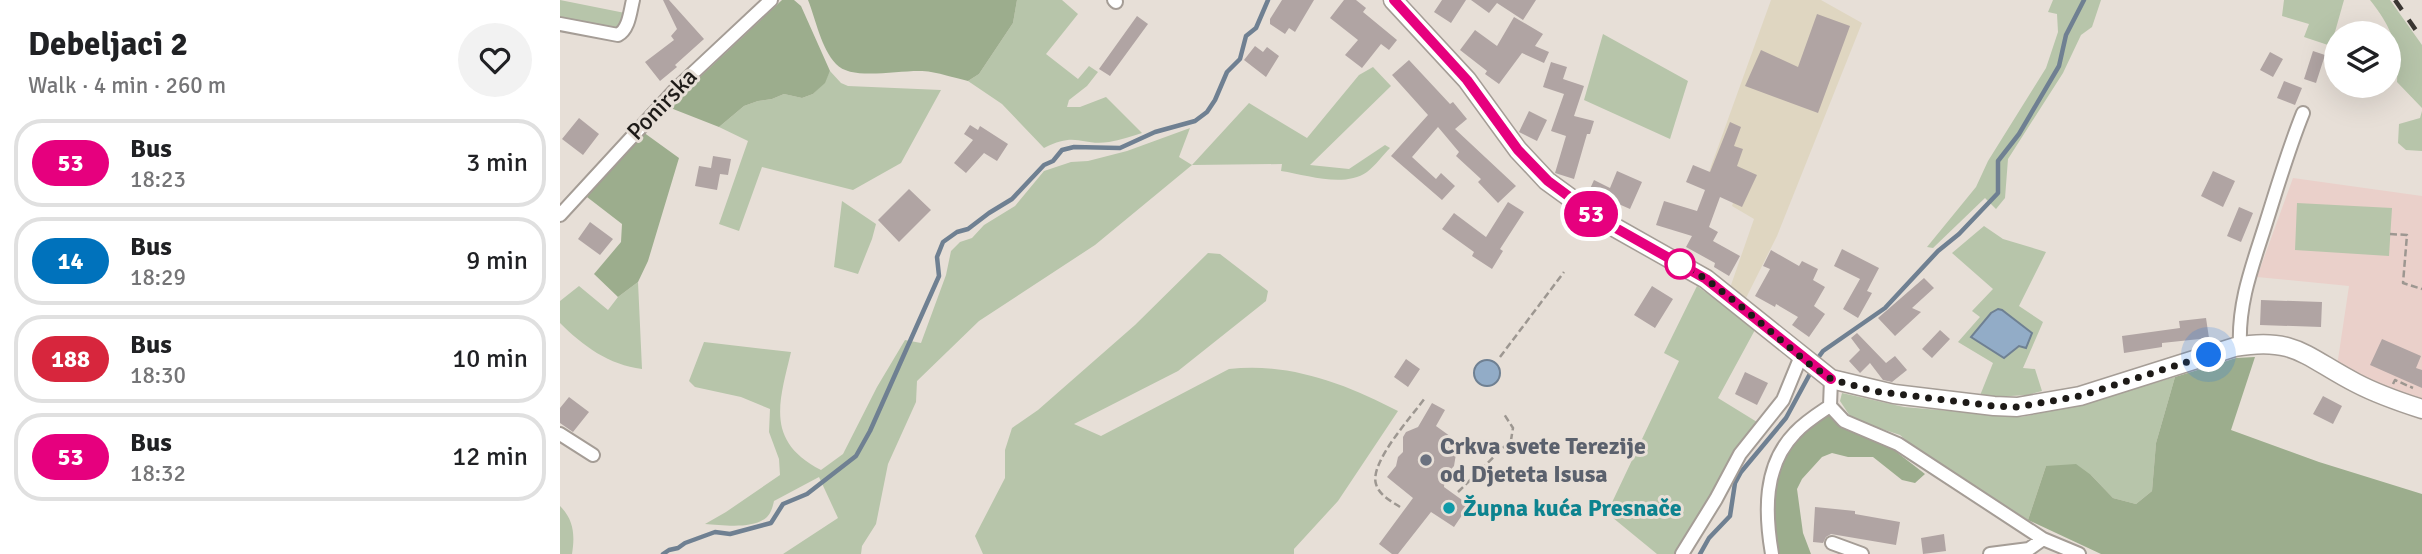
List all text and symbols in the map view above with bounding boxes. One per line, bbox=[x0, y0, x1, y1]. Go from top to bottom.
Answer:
map controls bbox=[2324, 21, 2401, 98]
button: layers bbox=[2324, 21, 2401, 98]
button: heart bbox=[458, 23, 532, 97]
text: Debeljaci 2 bbox=[28, 24, 188, 65]
street label: Ponirska bbox=[620, 62, 704, 146]
text: Walk · 4 min · 260 m bbox=[28, 71, 226, 100]
text: Bus bbox=[130, 133, 172, 165]
text: 3 min bbox=[466, 147, 528, 179]
text: 53 bbox=[58, 148, 83, 178]
text: 18:23 bbox=[130, 165, 186, 194]
line badge: 53 bbox=[1560, 191, 1622, 237]
text: 53 bbox=[1578, 199, 1604, 229]
text: Bus bbox=[130, 231, 172, 263]
text: 9 min bbox=[466, 245, 528, 277]
text: 14 bbox=[58, 246, 83, 276]
unlabelled marker bbox=[1665, 249, 1695, 279]
text: 18:29 bbox=[130, 263, 186, 292]
text: Bus bbox=[130, 329, 172, 361]
your location bbox=[2191, 337, 2226, 372]
text: 10 min bbox=[452, 343, 528, 375]
text: 188 bbox=[51, 344, 90, 374]
text: 18:30 bbox=[130, 361, 186, 390]
text: Bus bbox=[130, 427, 172, 459]
place label: Crkva svete Terezije od Djeteta Isusa bbox=[1440, 431, 1646, 489]
text: 12 min bbox=[452, 441, 528, 473]
text: 53 bbox=[58, 442, 83, 472]
marker: Crkva svete Terezije od Djeteta Isusa bbox=[1418, 452, 1434, 468]
text: 18:32 bbox=[130, 459, 186, 488]
place label: Župna kuća Presnače bbox=[1463, 493, 1682, 523]
marker: Župna kuća Presnače bbox=[1441, 500, 1457, 516]

